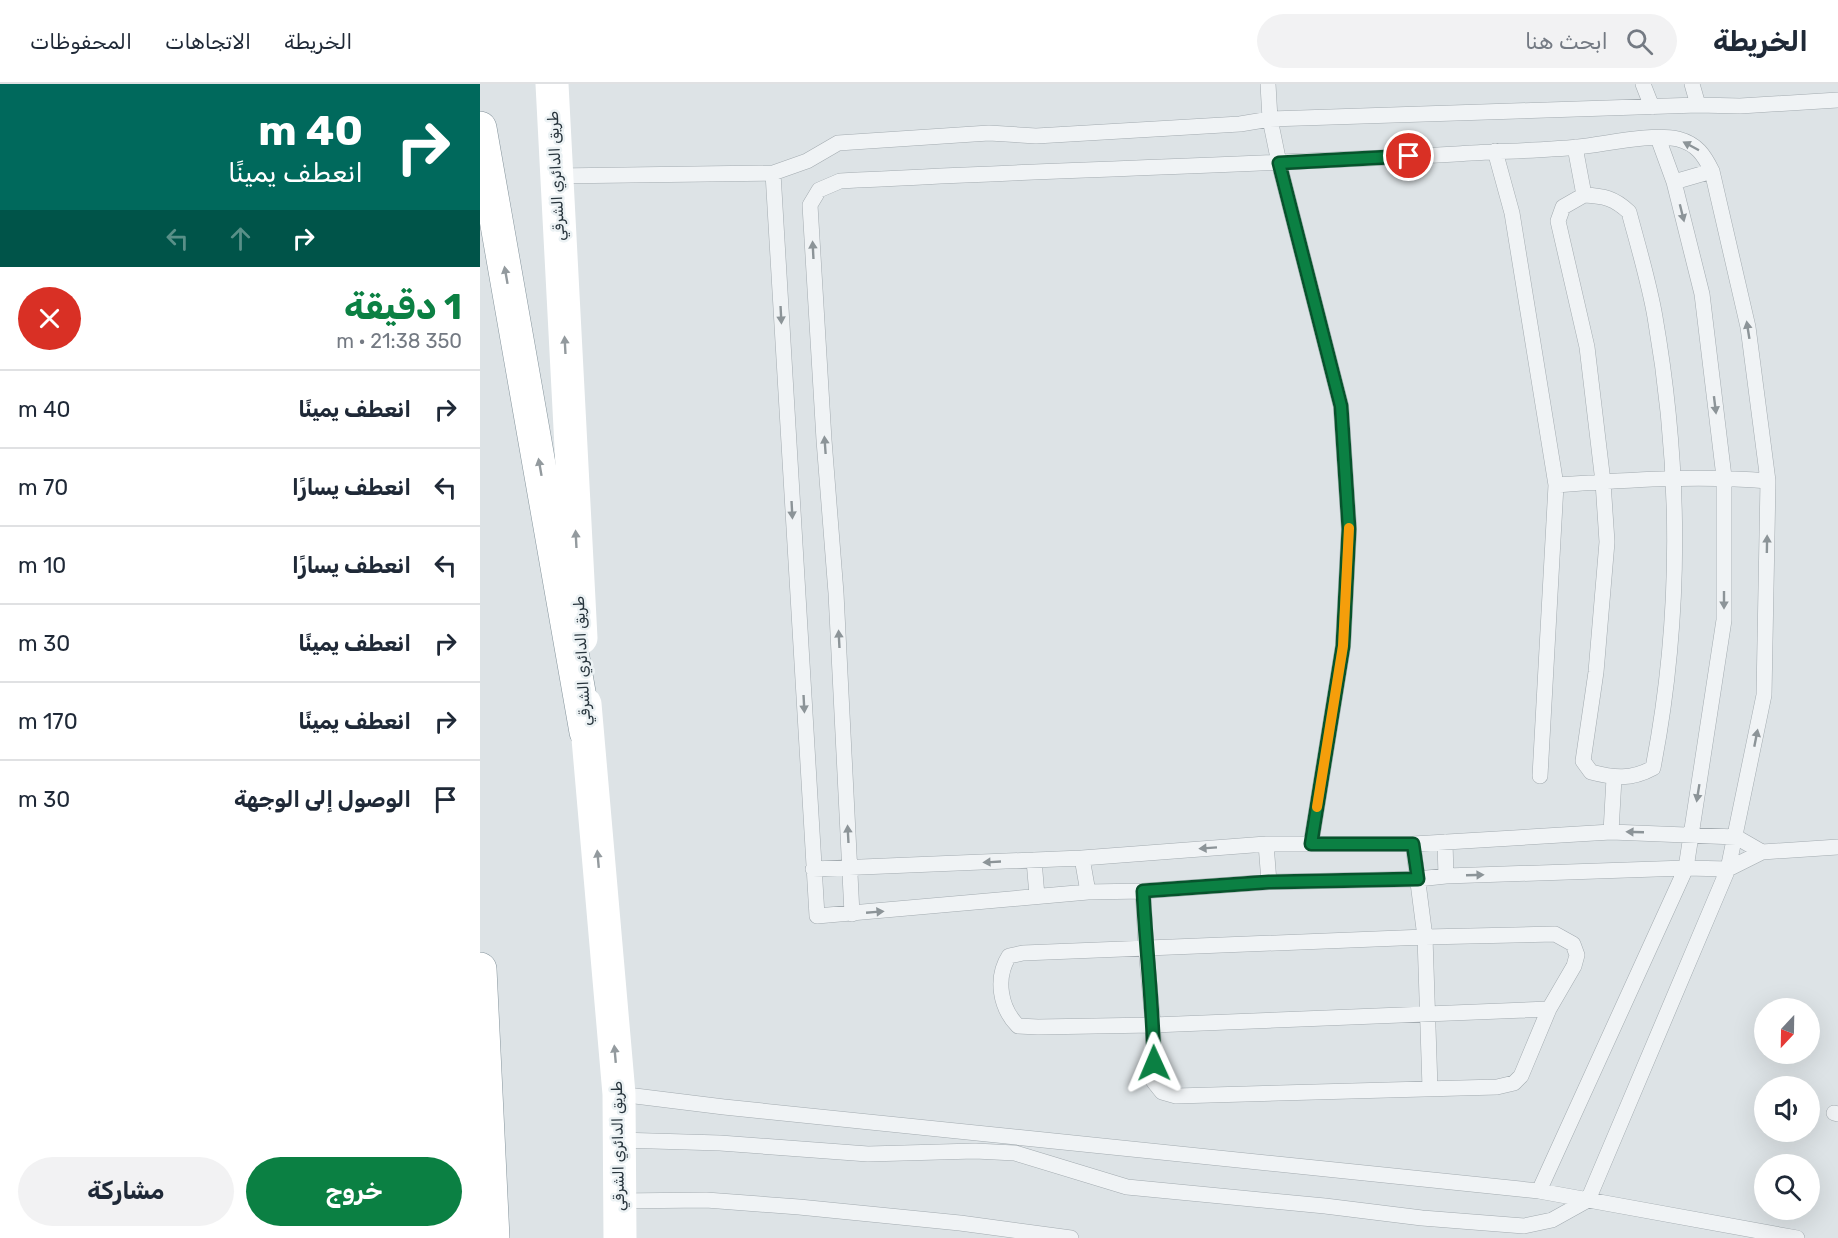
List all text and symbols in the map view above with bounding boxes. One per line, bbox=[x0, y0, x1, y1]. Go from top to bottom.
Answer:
search box bbox=[1257, 14, 1677, 68]
icon: search bbox=[1623, 25, 1656, 58]
text: الخريطة bbox=[1713, 25, 1808, 58]
text: ابحث هنا bbox=[1525, 28, 1608, 55]
text: المحفوظات bbox=[30, 29, 132, 54]
text: الاتجاهات bbox=[165, 29, 251, 54]
text: الخريطة bbox=[284, 29, 352, 54]
text: 40 m bbox=[258, 106, 363, 156]
icon: right bbox=[384, 108, 462, 186]
street label: طريق الدائري الشرقي bbox=[544, 110, 571, 241]
pin bbox=[1383, 130, 1434, 181]
icon: arrive bbox=[1392, 139, 1425, 172]
one-way arrow bbox=[1682, 141, 1699, 151]
text: انعطف يمينًا bbox=[228, 157, 363, 189]
one-way arrow bbox=[1678, 204, 1688, 223]
icon: left bbox=[161, 222, 194, 255]
icon: ahead bbox=[224, 222, 257, 255]
icon: right bbox=[287, 222, 320, 255]
one-way arrow bbox=[808, 241, 818, 260]
one-way arrow bbox=[501, 265, 510, 284]
text: 1 دقيقة bbox=[344, 285, 462, 328]
button: close bbox=[18, 287, 81, 350]
one-way arrow bbox=[776, 306, 785, 325]
one-way arrow bbox=[1744, 320, 1753, 339]
text: 350 m · 21:38 bbox=[336, 329, 462, 353]
one-way arrow bbox=[561, 335, 570, 354]
icon: right bbox=[429, 393, 462, 426]
text: 40 m bbox=[18, 396, 71, 423]
text: انعطف يمينًا bbox=[298, 396, 411, 423]
one-way arrow bbox=[1711, 396, 1720, 415]
one-way arrow bbox=[820, 435, 830, 454]
one-way arrow bbox=[535, 458, 544, 477]
icon: left bbox=[429, 471, 462, 504]
text: 70 m bbox=[18, 474, 68, 501]
text: انعطف يسارًا bbox=[292, 474, 411, 501]
one-way arrow bbox=[788, 500, 797, 519]
one-way arrow bbox=[571, 530, 580, 549]
one-way arrow bbox=[1762, 535, 1772, 554]
icon: left bbox=[429, 549, 462, 582]
text: 10 m bbox=[18, 552, 66, 579]
text: انعطف يسارًا bbox=[292, 552, 411, 579]
one-way arrow bbox=[1719, 590, 1729, 609]
street label: طريق الدائري الشرقي bbox=[570, 595, 597, 726]
icon: right bbox=[429, 627, 462, 660]
text: 30 m bbox=[18, 630, 70, 657]
text: انعطف يمينًا bbox=[298, 630, 411, 657]
one-way arrow bbox=[834, 630, 843, 649]
one-way arrow bbox=[799, 695, 808, 714]
icon: right bbox=[429, 705, 462, 738]
text: 170 m bbox=[18, 708, 78, 735]
text: انعطف يمينًا bbox=[298, 708, 411, 735]
one-way arrow bbox=[1752, 729, 1761, 748]
icon: arrive bbox=[429, 783, 462, 816]
one-way arrow bbox=[1694, 783, 1703, 802]
text: 30 m bbox=[18, 786, 70, 813]
text: الوصول إلى الوجهة bbox=[234, 786, 411, 813]
one-way arrow bbox=[843, 825, 852, 844]
one-way arrow bbox=[1626, 828, 1645, 837]
one-way arrow bbox=[1198, 843, 1217, 853]
one-way arrow bbox=[593, 850, 603, 869]
one-way arrow bbox=[983, 857, 1002, 866]
one-way arrow bbox=[1465, 871, 1484, 880]
one-way arrow bbox=[865, 907, 884, 917]
north arrow bbox=[1754, 998, 1820, 1064]
map controls bbox=[1754, 998, 1820, 1220]
position arrow bbox=[1122, 1031, 1186, 1095]
one-way arrow bbox=[610, 1044, 620, 1063]
button: sound bbox=[1754, 1076, 1820, 1142]
street label: طريق الدائري الشرقي bbox=[608, 1081, 631, 1211]
button: search bbox=[1754, 1154, 1820, 1220]
button: مشاركة bbox=[18, 1157, 234, 1226]
button: خروج bbox=[246, 1157, 462, 1226]

